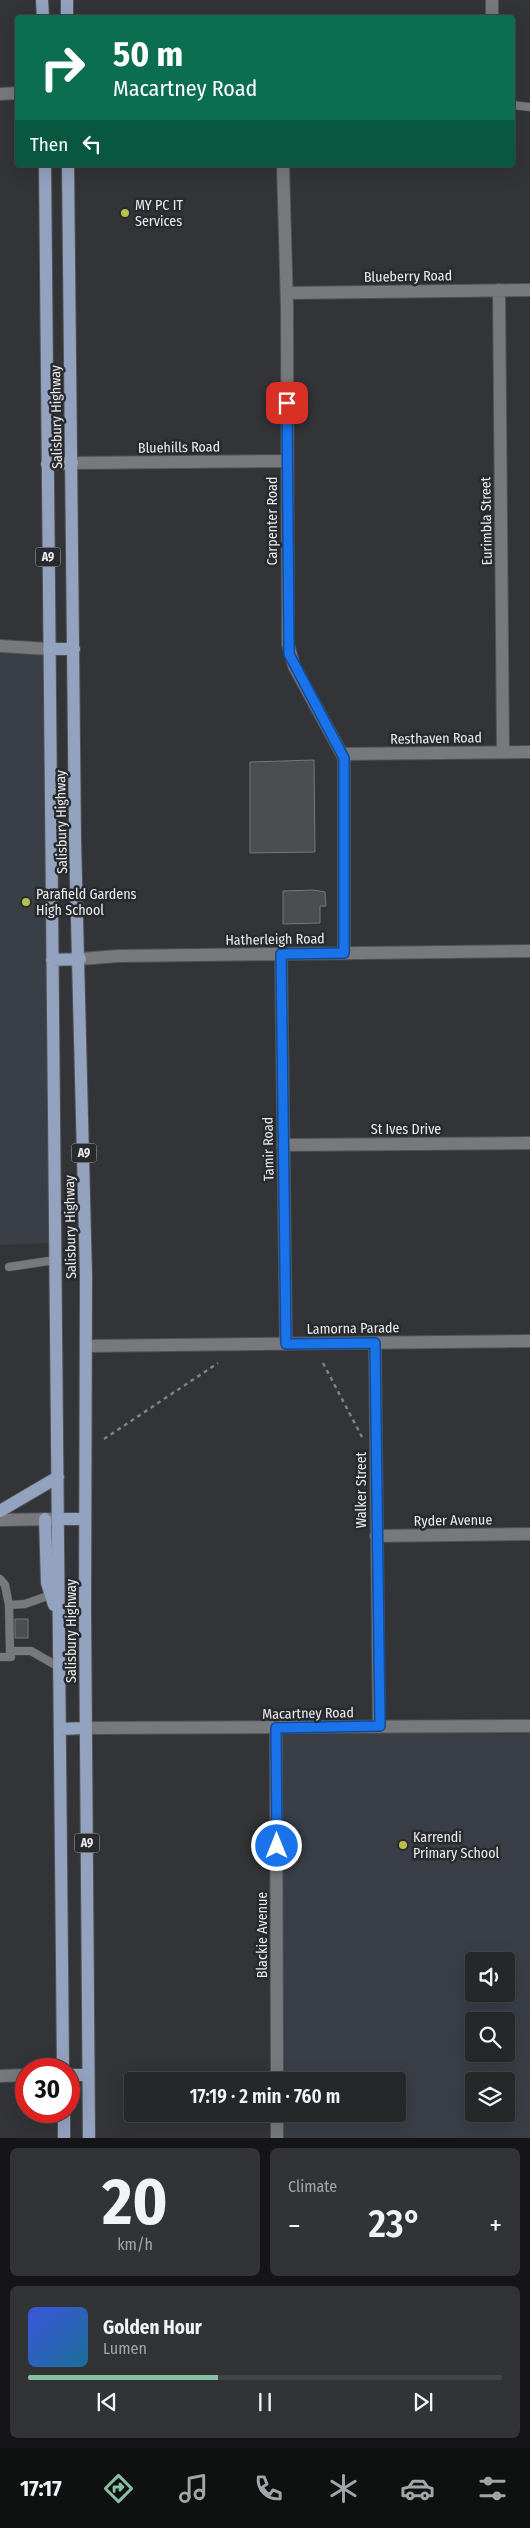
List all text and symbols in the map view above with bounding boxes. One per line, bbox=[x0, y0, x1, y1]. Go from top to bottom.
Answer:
text: 50 m bbox=[113, 33, 183, 75]
icon: right bbox=[30, 35, 95, 100]
text: Macartney Road bbox=[113, 75, 257, 102]
icon: left bbox=[78, 130, 106, 158]
text: Then bbox=[30, 133, 68, 156]
place label: MY PC IT Services bbox=[135, 197, 183, 230]
marker: MY PC IT Services bbox=[119, 207, 131, 219]
street label: Blueberry Road bbox=[364, 267, 452, 286]
street label: Salisbury Highway bbox=[47, 364, 66, 469]
pin bbox=[266, 382, 308, 424]
icon: arrive bbox=[273, 389, 301, 417]
street label: Bluehills Road bbox=[138, 438, 220, 457]
street label: Eurimbla Street bbox=[477, 476, 496, 565]
street label: Carpenter Road bbox=[264, 477, 281, 565]
road number: A9 bbox=[36, 548, 60, 566]
street label: Resthaven Road bbox=[390, 729, 482, 748]
street label: Salisbury Highway bbox=[52, 769, 71, 874]
place label: Parafield Gardens High School bbox=[36, 886, 137, 919]
marker: Parafield Gardens High School bbox=[20, 896, 32, 908]
street label: Hatherleigh Road bbox=[225, 930, 325, 949]
street label: Tamir Road bbox=[259, 1117, 278, 1181]
street label: St Ives Drive bbox=[371, 1121, 441, 1138]
road number: A9 bbox=[72, 1144, 96, 1162]
street label: Salisbury Highway bbox=[61, 1174, 80, 1279]
street label: Lamorna Parade bbox=[307, 1319, 400, 1338]
street label: Walker Street bbox=[353, 1451, 370, 1528]
street label: Ryder Avenue bbox=[414, 1511, 492, 1530]
street label: Salisbury Highway bbox=[63, 1578, 80, 1683]
street label: Macartney Road bbox=[262, 1704, 354, 1723]
position arrow bbox=[250, 1819, 302, 1871]
place label: Karrendi Primary School bbox=[413, 1829, 500, 1862]
road number: A9 bbox=[74, 1834, 100, 1852]
marker: Karrendi Primary School bbox=[397, 1839, 409, 1851]
street label: Blackie Avenue bbox=[254, 1892, 271, 1978]
map controls bbox=[465, 1952, 515, 2122]
button: sound bbox=[465, 1952, 515, 2002]
button: search bbox=[465, 2012, 515, 2062]
speed limit sign: 30 bbox=[15, 2058, 80, 2123]
button: layers bbox=[465, 2072, 515, 2122]
text: 17:19 · 2 min · 760 m bbox=[190, 2085, 340, 2108]
text: 20 bbox=[102, 2163, 168, 2241]
text: Climate bbox=[288, 2177, 337, 2196]
text: 23° bbox=[368, 2201, 421, 2247]
text: − bbox=[288, 2209, 301, 2242]
text: + bbox=[489, 2209, 502, 2242]
text: km/h bbox=[117, 2235, 153, 2254]
text: Golden Hour bbox=[103, 2316, 202, 2339]
text: Lumen bbox=[103, 2339, 147, 2358]
icon: previous bbox=[93, 2388, 121, 2416]
icon: pause bbox=[251, 2388, 279, 2416]
icon: next bbox=[409, 2388, 437, 2416]
icon: directions bbox=[101, 2471, 136, 2506]
icon: music bbox=[176, 2471, 211, 2506]
icon: phone bbox=[251, 2471, 286, 2506]
icon: climate bbox=[326, 2471, 361, 2506]
icon: car bbox=[400, 2471, 435, 2506]
icon: filters bbox=[475, 2471, 510, 2506]
text: 17:17 bbox=[20, 2475, 62, 2502]

